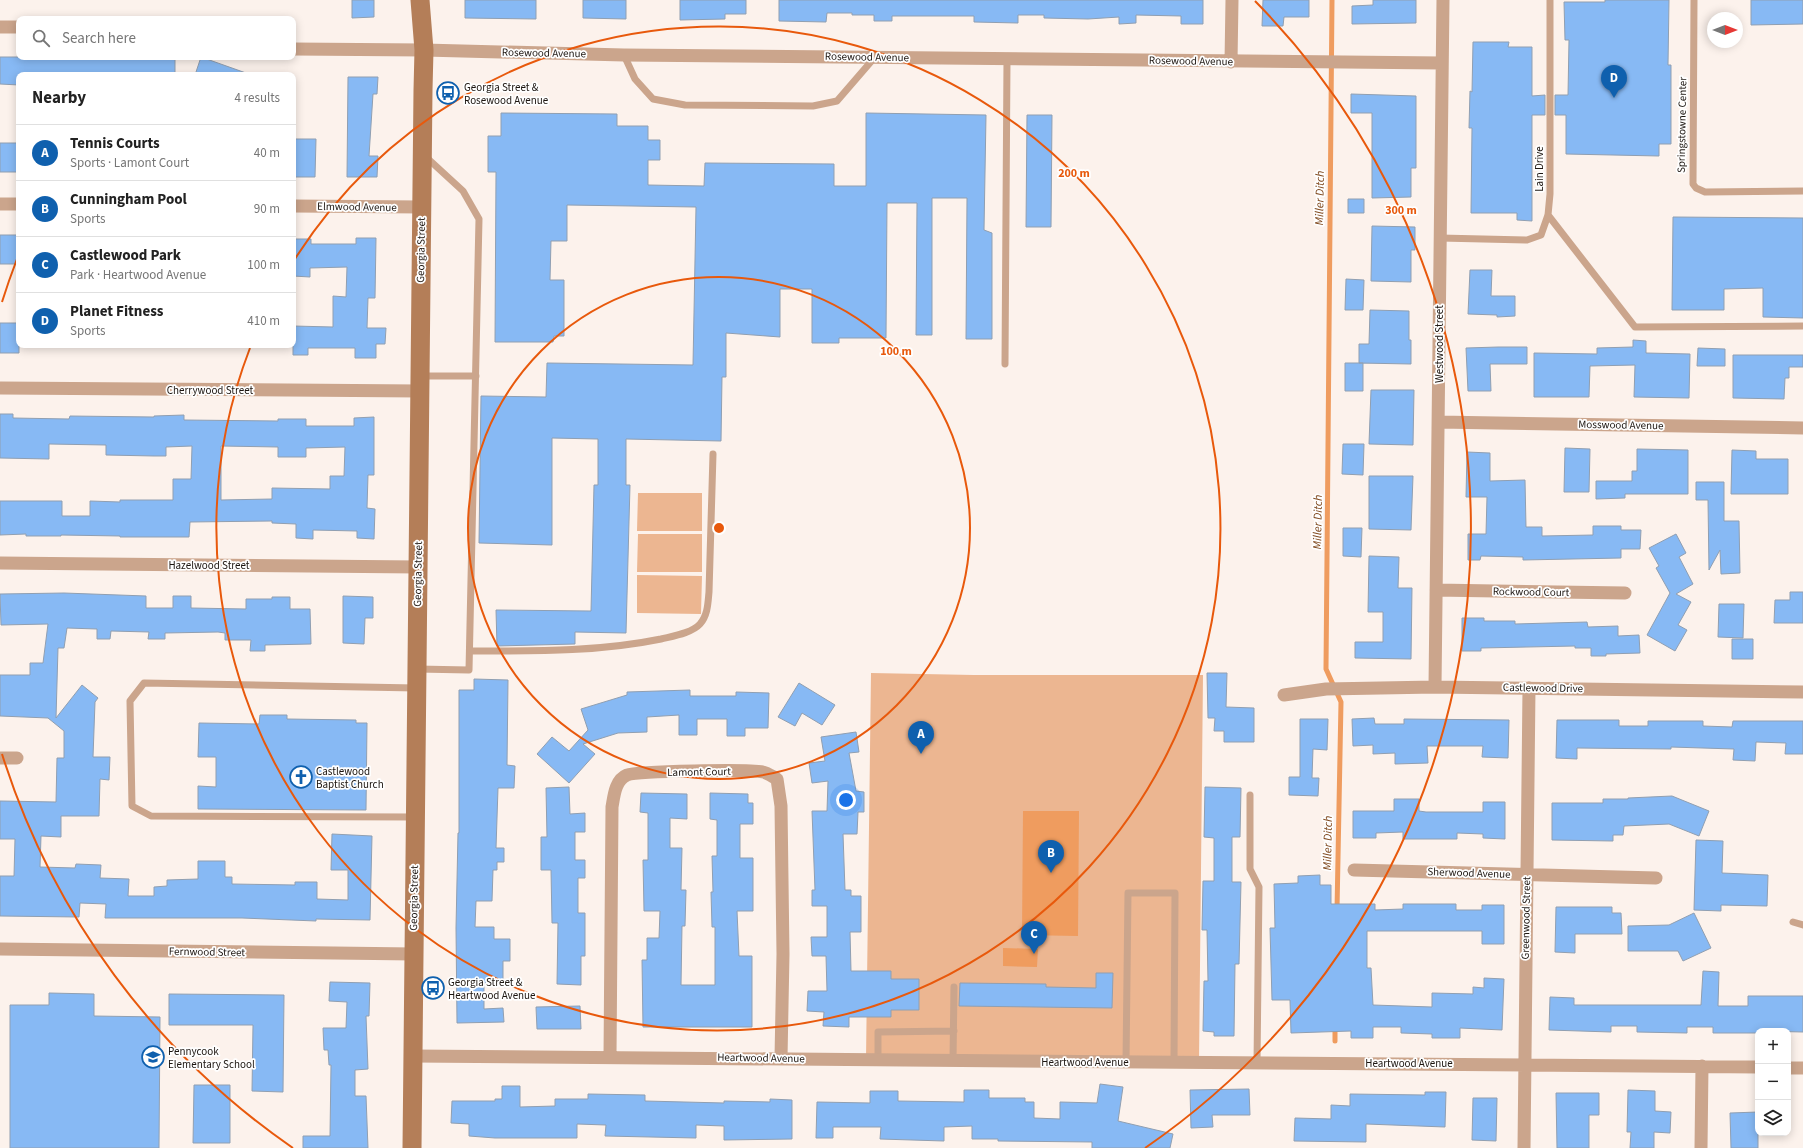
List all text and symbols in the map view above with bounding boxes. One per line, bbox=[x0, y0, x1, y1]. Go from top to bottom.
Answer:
north arrow bbox=[1707, 12, 1743, 48]
search box bbox=[16, 16, 296, 60]
icon: search bbox=[30, 27, 52, 49]
text: Search here bbox=[62, 28, 136, 49]
street label: Rosewood Avenue bbox=[502, 45, 587, 61]
street label: Rosewood Avenue bbox=[825, 49, 910, 65]
street label: Rosewood Avenue bbox=[1149, 53, 1234, 69]
pin: D bbox=[1601, 65, 1627, 98]
street label: Springstowne Center bbox=[1674, 77, 1690, 173]
bus stop icon: Georgia Street & Rosewood Avenue bbox=[435, 80, 461, 106]
place label: Georgia Street & Rosewood Avenue bbox=[464, 80, 549, 108]
text: Nearby bbox=[32, 86, 86, 110]
text: 4 results bbox=[235, 89, 280, 107]
text: Tennis Courts bbox=[70, 133, 160, 154]
text: A bbox=[41, 144, 49, 162]
text: 40 m bbox=[254, 144, 280, 162]
street label: Lain Drive bbox=[1532, 146, 1547, 192]
text: Sports · Lamont Court bbox=[70, 154, 189, 172]
text: 200 m bbox=[1058, 165, 1090, 182]
water label: Miller Ditch bbox=[1311, 170, 1329, 226]
text: Cunningham Pool bbox=[70, 189, 187, 210]
street label: Elmwood Avenue bbox=[317, 199, 398, 215]
text: B bbox=[41, 200, 49, 218]
text: 90 m bbox=[254, 200, 280, 218]
text: 300 m bbox=[1385, 202, 1417, 219]
text: Sports bbox=[70, 210, 105, 228]
street label: Georgia Street bbox=[413, 217, 429, 283]
text: Castlewood Park bbox=[70, 245, 181, 266]
text: C bbox=[41, 256, 49, 274]
text: 100 m bbox=[247, 256, 280, 274]
text: Park · Heartwood Avenue bbox=[70, 266, 206, 284]
text: Planet Fitness bbox=[70, 301, 163, 322]
street label: Westwood Street bbox=[1432, 305, 1447, 383]
text: D bbox=[41, 312, 49, 330]
text: 410 m bbox=[247, 312, 280, 330]
text: Sports bbox=[70, 322, 105, 340]
text: 100 m bbox=[880, 343, 912, 360]
street label: Cherrywood Street bbox=[167, 383, 253, 398]
street label: Mosswood Avenue bbox=[1578, 417, 1664, 433]
water label: Miller Ditch bbox=[1309, 494, 1327, 550]
centre of rings bbox=[712, 521, 726, 535]
street label: Georgia Street bbox=[410, 541, 426, 607]
street label: Hazelwood Street bbox=[168, 558, 250, 573]
street label: Rockwood Court bbox=[1493, 584, 1570, 600]
street label: Castlewood Drive bbox=[1503, 680, 1584, 696]
pin: A bbox=[908, 721, 934, 754]
church icon: Castlewood Baptist Church bbox=[288, 764, 314, 790]
place label: Castlewood Baptist Church bbox=[316, 764, 384, 792]
street label: Lamont Court bbox=[667, 764, 731, 780]
your location bbox=[836, 790, 856, 810]
water label: Miller Ditch bbox=[1319, 815, 1337, 871]
pin: B bbox=[1038, 840, 1064, 873]
street label: Sherwood Avenue bbox=[1427, 864, 1511, 882]
street label: Georgia Street bbox=[406, 865, 422, 931]
street label: Greenwood Street bbox=[1518, 876, 1534, 960]
pin: C bbox=[1021, 921, 1047, 954]
street label: Fernwood Street bbox=[169, 944, 246, 960]
bus stop icon: Georgia Street & Heartwood Avenue bbox=[420, 975, 446, 1001]
place label: Georgia Street & Heartwood Avenue bbox=[448, 975, 536, 1003]
map controls bbox=[1755, 1028, 1791, 1136]
button: + bbox=[1755, 1028, 1791, 1064]
school or university icon: Pennycook Elementary School bbox=[140, 1044, 166, 1070]
place label: Pennycook Elementary School bbox=[168, 1044, 255, 1072]
street label: Heartwood Avenue bbox=[717, 1050, 805, 1066]
street label: Heartwood Avenue bbox=[1041, 1055, 1129, 1070]
street label: Heartwood Avenue bbox=[1365, 1056, 1453, 1071]
button: − bbox=[1755, 1064, 1791, 1100]
button: layers bbox=[1755, 1100, 1791, 1136]

